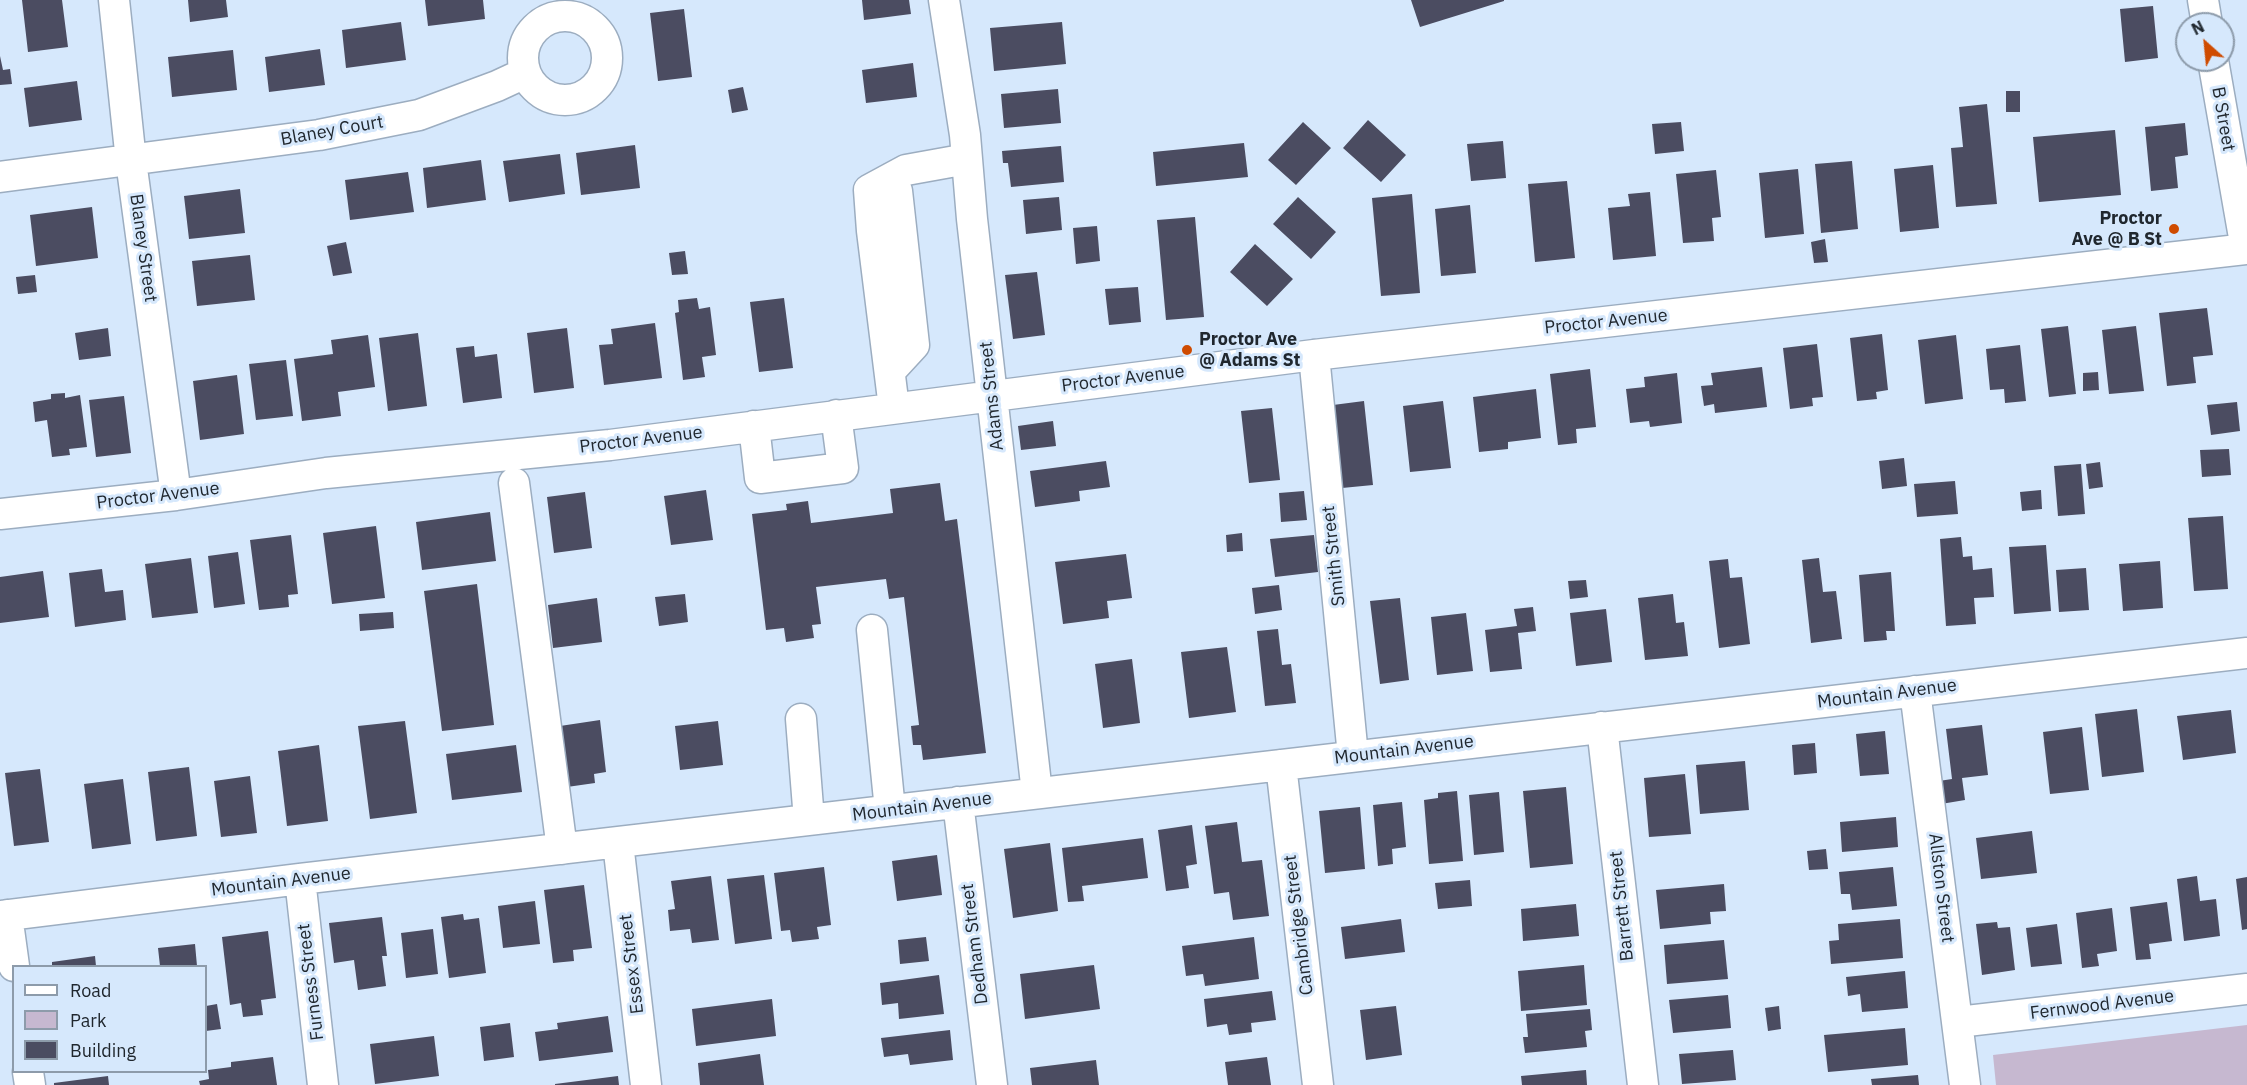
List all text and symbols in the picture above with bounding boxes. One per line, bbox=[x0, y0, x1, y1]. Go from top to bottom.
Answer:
north arrow bbox=[2175, 12, 2235, 72]
text: N bbox=[2188, 16, 2207, 39]
street label: B Street bbox=[2207, 85, 2239, 153]
street label: Blaney Court bbox=[279, 111, 385, 151]
street label: Blaney Street bbox=[125, 193, 161, 303]
place label: Proctor Ave @ B St bbox=[2072, 208, 2162, 250]
marker: Proctor Ave @ B St bbox=[2167, 222, 2181, 236]
street label: Proctor Avenue bbox=[1543, 305, 1669, 339]
place label: Proctor Ave @ Adams St bbox=[1199, 329, 1300, 372]
street label: Adams Street bbox=[976, 340, 1008, 452]
marker: Proctor Ave @ Adams St bbox=[1180, 343, 1194, 357]
street label: Proctor Avenue bbox=[1060, 361, 1186, 397]
street label: Proctor Avenue bbox=[578, 422, 704, 458]
street label: Proctor Avenue bbox=[95, 478, 221, 514]
street label: Smith Street bbox=[1318, 505, 1350, 607]
street label: Mountain Avenue bbox=[1816, 675, 1958, 713]
street label: Mountain Avenue bbox=[1333, 731, 1475, 769]
street label: Mountain Avenue bbox=[851, 788, 993, 826]
street label: Allston Street bbox=[1924, 832, 1958, 944]
street label: Barrett Street bbox=[1605, 850, 1639, 962]
street label: Cambridge Street bbox=[1280, 854, 1318, 996]
street label: Mountain Avenue bbox=[210, 863, 352, 901]
street label: Dedham Street bbox=[957, 882, 993, 1006]
street label: Essex Street bbox=[615, 913, 649, 1015]
street label: Furness Street bbox=[293, 922, 329, 1042]
legend bbox=[12, 965, 207, 1073]
text: Road bbox=[70, 979, 111, 1002]
street label: Fernwood Avenue bbox=[2029, 985, 2175, 1025]
text: Park bbox=[70, 1009, 106, 1032]
text: Building bbox=[70, 1039, 136, 1062]

